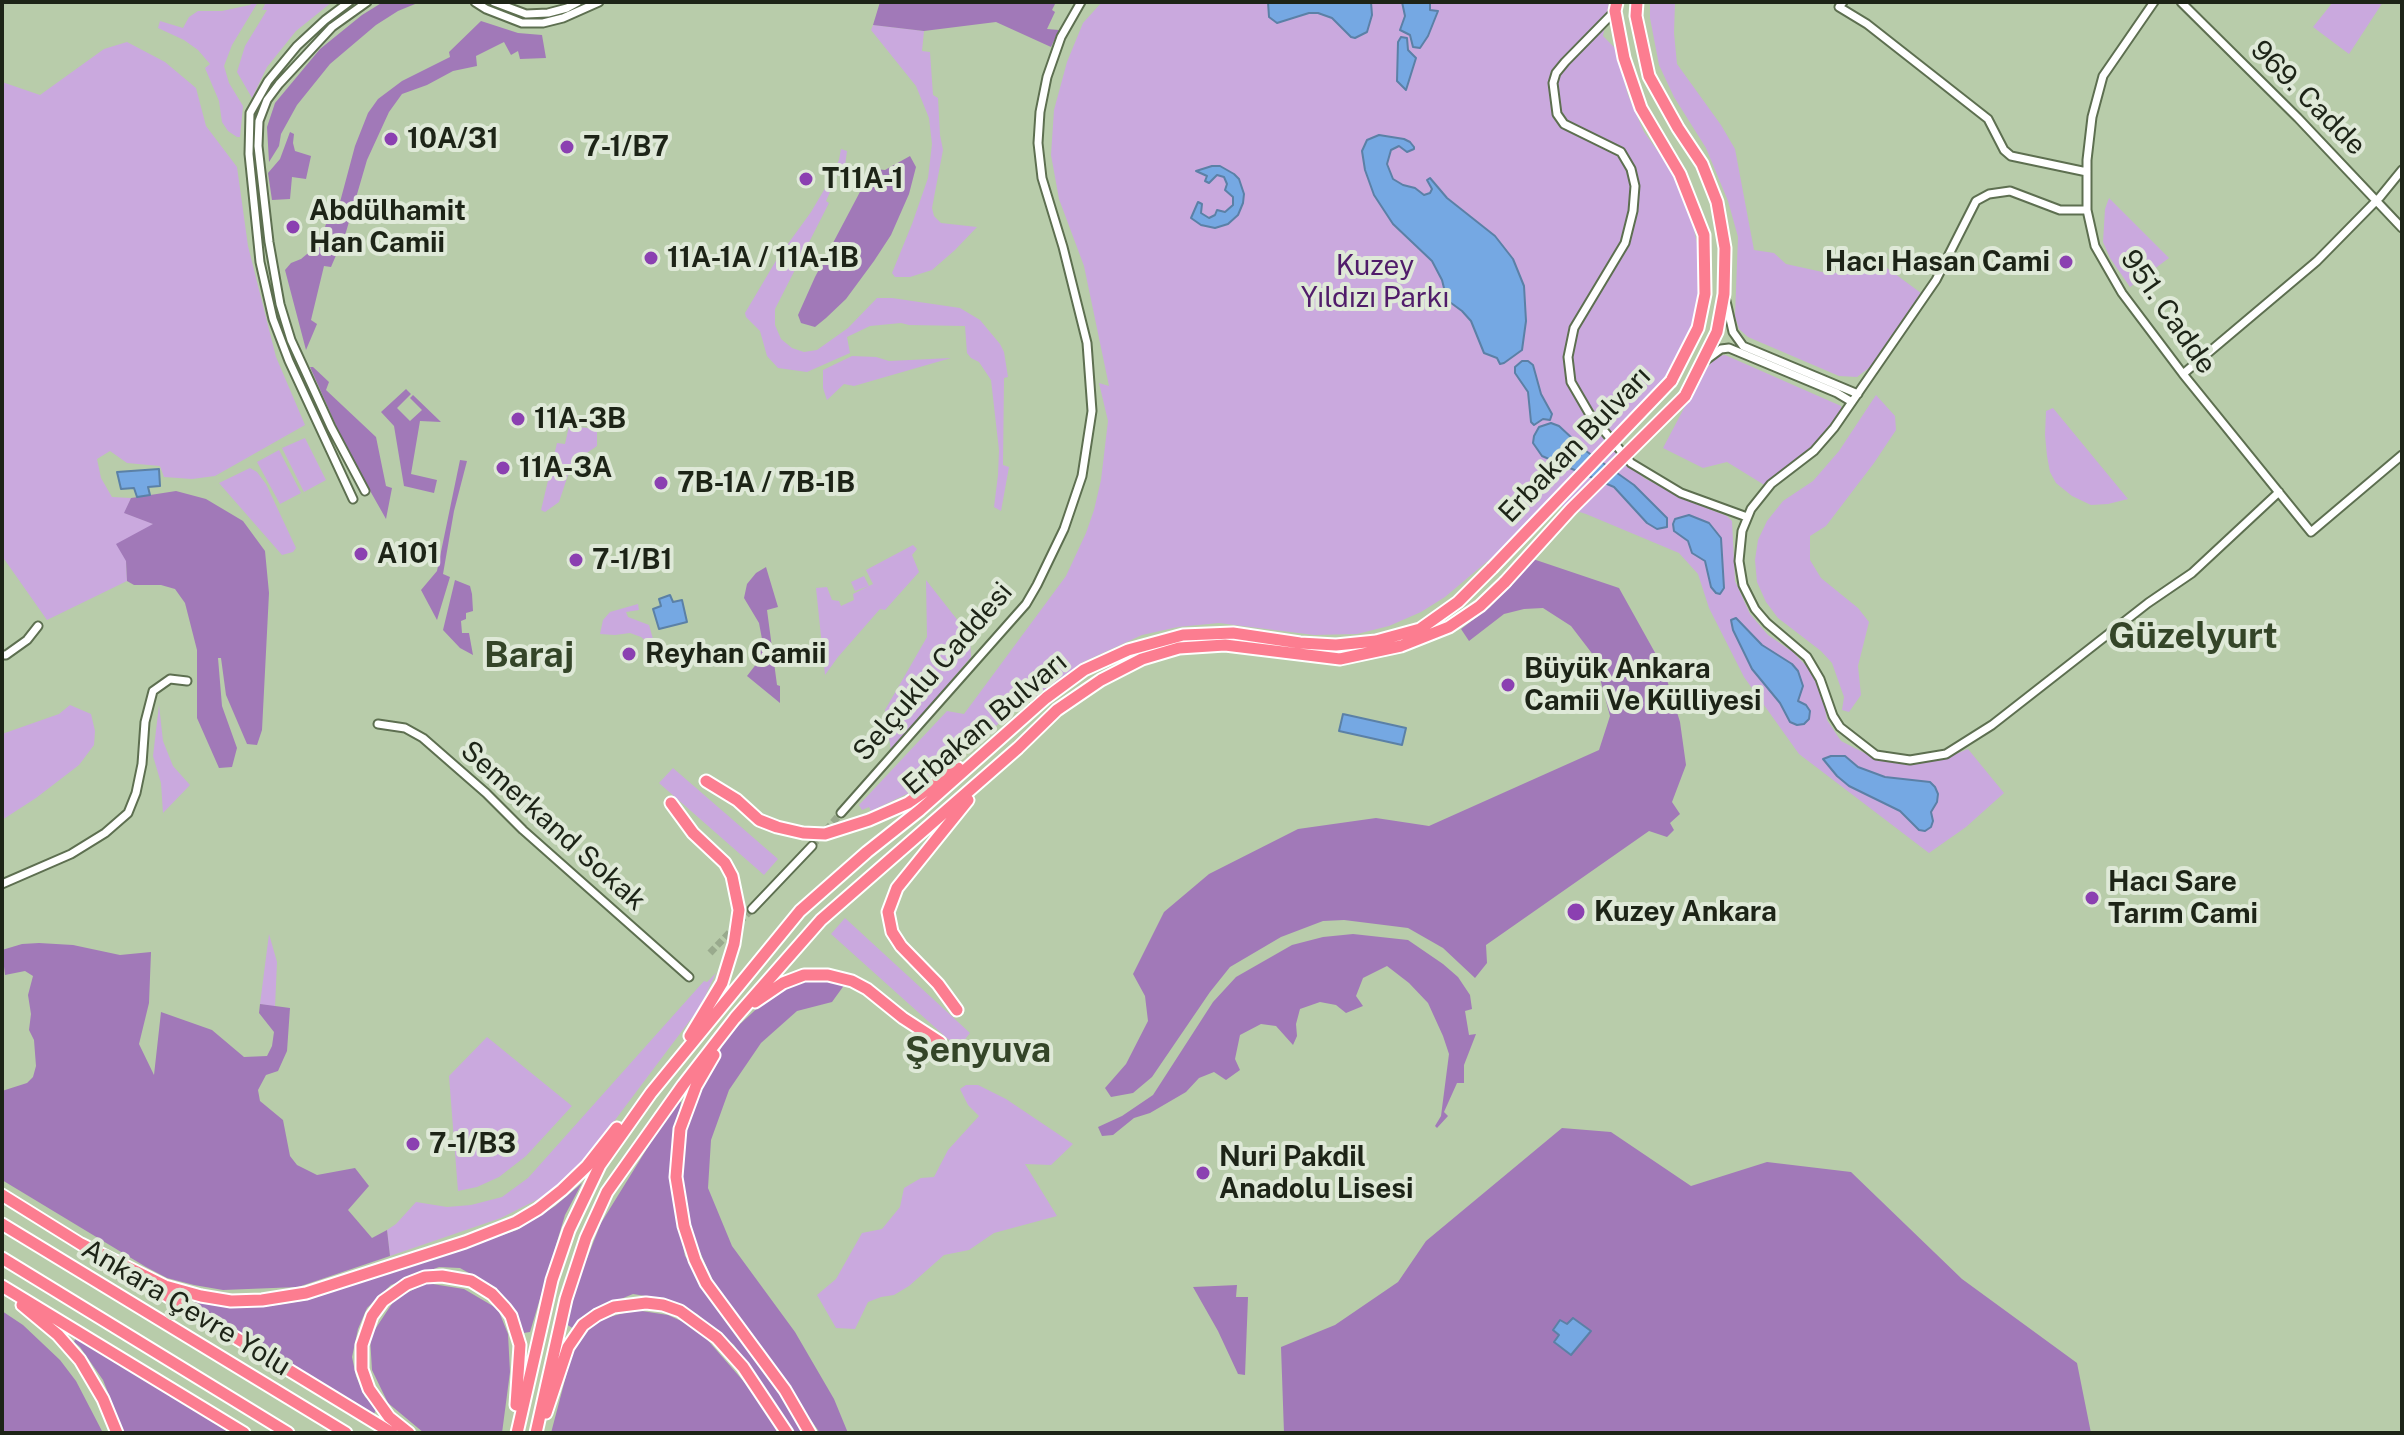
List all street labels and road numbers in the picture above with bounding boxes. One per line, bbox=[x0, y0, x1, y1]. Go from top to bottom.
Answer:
street label: 969. Cadde bbox=[2243, 33, 2373, 163]
street label: 951. Cadde bbox=[2113, 243, 2223, 381]
street label: Erbakan Bulvarı bbox=[1492, 360, 1658, 530]
street label: Selçuklu Caddesi bbox=[846, 576, 1020, 768]
street label: Erbakan Bulvarı bbox=[896, 646, 1074, 802]
street label: Semerkand Sokak bbox=[454, 734, 652, 918]
street label: Ankara Çevre Yolu bbox=[76, 1232, 296, 1384]

